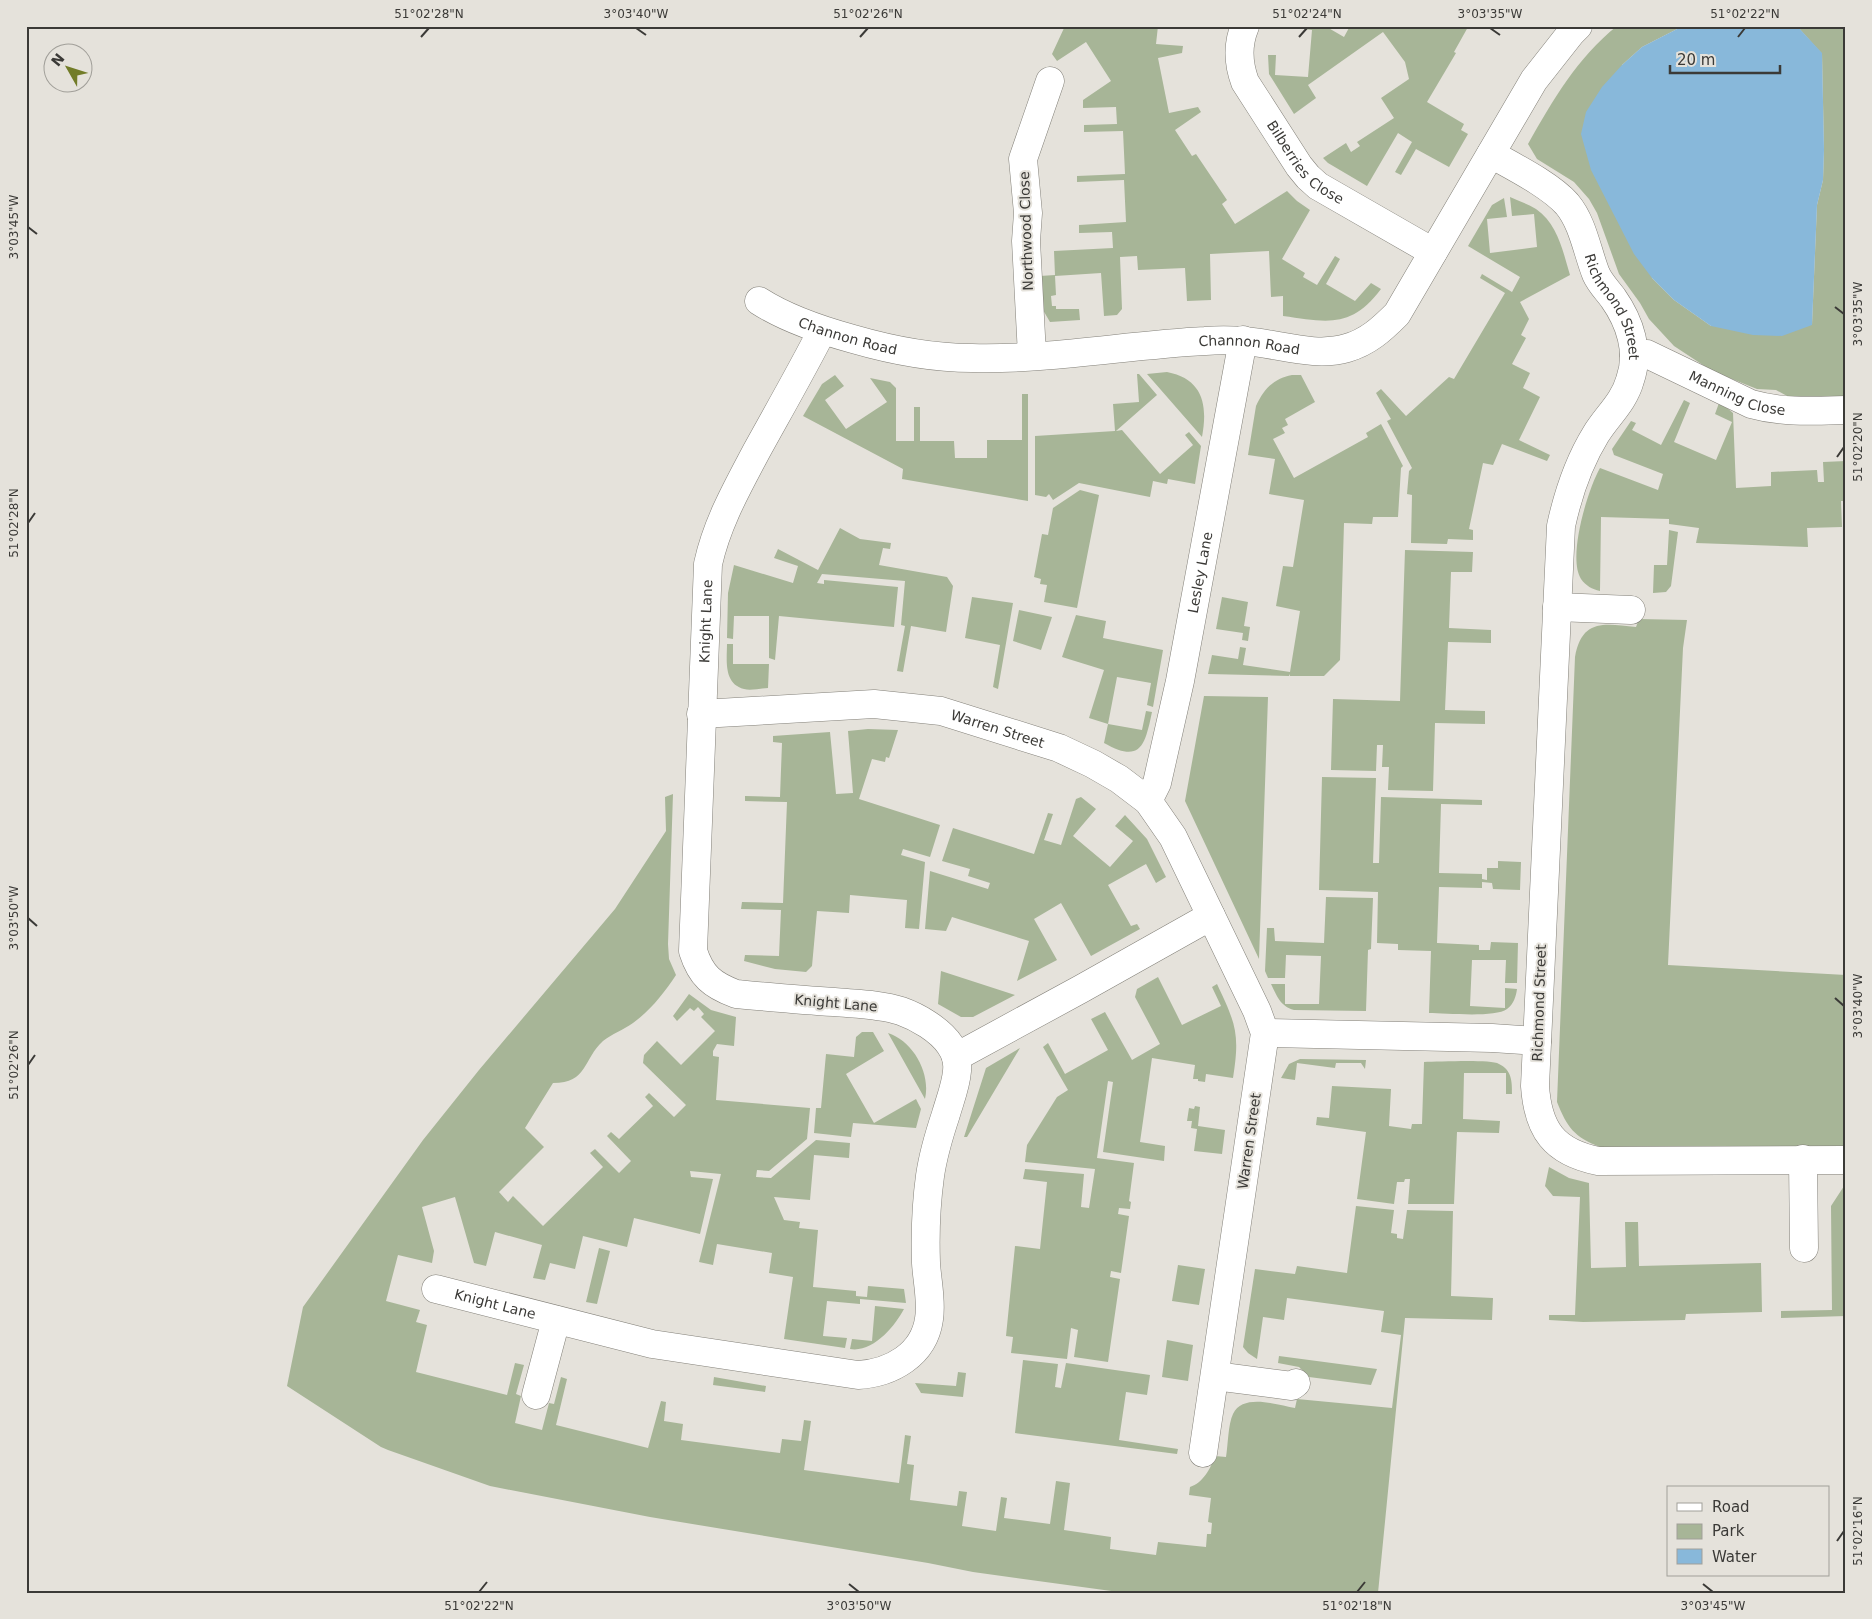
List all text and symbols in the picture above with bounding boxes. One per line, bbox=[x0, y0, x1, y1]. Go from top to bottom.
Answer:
text: 51°02'28"N bbox=[394, 7, 464, 21]
text: 3°03'40"W bbox=[604, 7, 669, 21]
text: 51°02'26"N bbox=[833, 7, 903, 21]
text: 51°02'24"N bbox=[1272, 7, 1342, 21]
text: 3°03'35"W bbox=[1458, 7, 1523, 21]
text: 51°02'22"N bbox=[1710, 7, 1780, 21]
north arrow bbox=[42, 42, 92, 92]
scale bar bbox=[1670, 42, 1780, 74]
text: N bbox=[48, 50, 68, 69]
text: 20 m bbox=[1677, 51, 1715, 69]
street label: Bilberries Close bbox=[1264, 117, 1347, 207]
street label: Northwood Close bbox=[1016, 171, 1036, 291]
text: 3°03'45"W bbox=[7, 194, 21, 259]
street label: Richmond Street bbox=[1582, 252, 1642, 361]
text: 3°03'35"W bbox=[1851, 281, 1865, 346]
street label: Channon Road bbox=[796, 314, 899, 358]
street label: Channon Road bbox=[1198, 332, 1301, 358]
street label: Manning Close bbox=[1686, 367, 1786, 418]
text: 51°02'20"N bbox=[1851, 412, 1865, 482]
text: 51°02'28"N bbox=[7, 488, 21, 558]
street label: Lesley Lane bbox=[1185, 530, 1215, 615]
street label: Knight Lane bbox=[696, 579, 715, 663]
street label: Warren Street bbox=[949, 707, 1047, 751]
text: 3°03'50"W bbox=[7, 885, 21, 950]
street label: Richmond Street bbox=[1529, 944, 1549, 1062]
text: 3°03'40"W bbox=[1851, 973, 1865, 1038]
street label: Knight Lane bbox=[794, 991, 878, 1015]
text: 51°02'26"N bbox=[7, 1030, 21, 1100]
street label: Warren Street bbox=[1234, 1091, 1264, 1190]
street label: Knight Lane bbox=[453, 1286, 538, 1322]
legend bbox=[1667, 1486, 1830, 1576]
text: 51°02'16"N bbox=[1851, 1496, 1865, 1566]
text: Road bbox=[1712, 1498, 1750, 1516]
text: Park bbox=[1712, 1522, 1745, 1540]
text: Water bbox=[1712, 1548, 1757, 1566]
text: 51°02'22"N bbox=[444, 1599, 514, 1613]
text: 3°03'50"W bbox=[827, 1599, 892, 1613]
text: 51°02'18"N bbox=[1322, 1599, 1392, 1613]
text: 3°03'45"W bbox=[1681, 1599, 1746, 1613]

